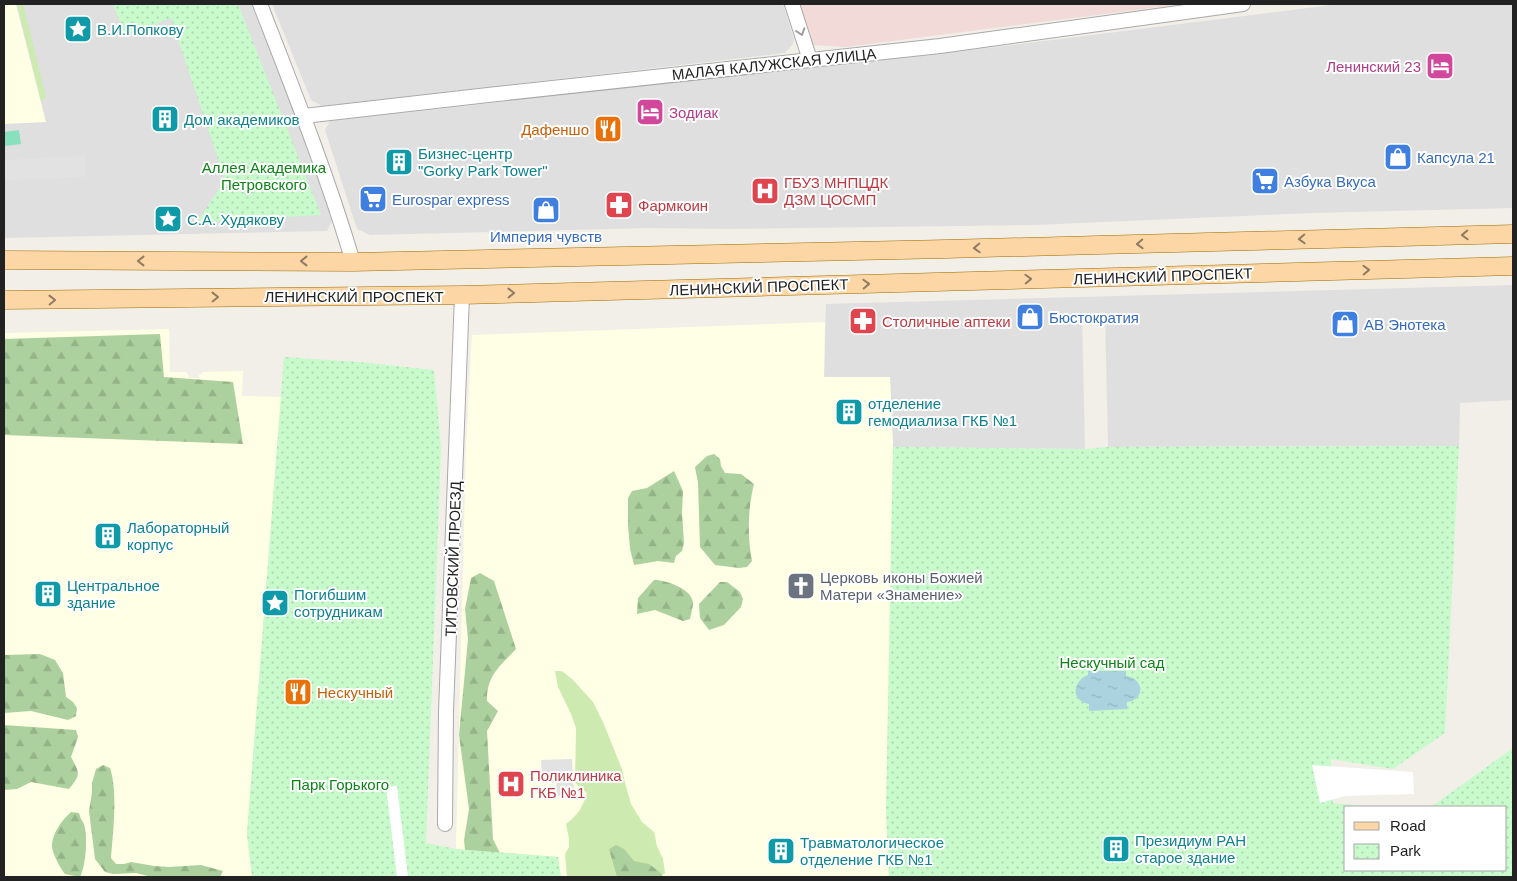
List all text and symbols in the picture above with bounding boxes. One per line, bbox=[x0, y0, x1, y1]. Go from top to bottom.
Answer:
place icon: В.И.Попкову bbox=[63, 14, 93, 44]
place label: В.И.Попкову bbox=[97, 21, 184, 38]
one-way arrow bbox=[796, 27, 806, 36]
street label: МАЛАЯ КАЛУЖСКАЯ УЛИЦА bbox=[671, 45, 877, 83]
hotel icon: Ленинский 23 bbox=[1425, 51, 1455, 81]
place label: Ленинский 23 bbox=[1326, 58, 1421, 75]
hotel icon: Зодиак bbox=[635, 97, 665, 127]
building icon: Дом академиков bbox=[150, 104, 180, 134]
place label: Зодиак bbox=[669, 104, 719, 121]
place label: Дом академиков bbox=[184, 111, 300, 128]
restaurant icon: Дафеншо bbox=[593, 114, 623, 144]
place label: Дафеншо bbox=[521, 121, 589, 138]
shop icon: Капсула 21 bbox=[1383, 142, 1413, 172]
place label: Бизнес-центр "Gorky Park Tower" bbox=[418, 145, 548, 179]
building icon: Бизнес-центр "Gorky Park Tower" bbox=[384, 147, 414, 177]
place label: Капсула 21 bbox=[1417, 149, 1495, 166]
park label: Аллея Академика Петровского bbox=[202, 159, 327, 193]
supermarket icon: Азбука Вкуса bbox=[1250, 166, 1280, 196]
place label: Азбука Вкуса bbox=[1284, 173, 1376, 190]
place label: ГБУЗ МНПЦДК ДЗМ ЦОСМП bbox=[784, 174, 888, 208]
hospital icon: ГБУЗ МНПЦДК ДЗМ ЦОСМП bbox=[750, 176, 780, 206]
supermarket icon: Eurospar express bbox=[358, 184, 388, 214]
pharmacy icon: Фармкоин bbox=[604, 190, 634, 220]
place label: Eurospar express bbox=[392, 191, 510, 208]
shop icon: Империя чувств bbox=[531, 195, 561, 225]
place label: Фармкоин bbox=[638, 197, 708, 214]
place icon: С.А. Худякову bbox=[153, 204, 183, 234]
place label: С.А. Худякову bbox=[187, 211, 285, 228]
place label: Империя чувств bbox=[490, 228, 602, 245]
one-way arrow bbox=[1460, 230, 1468, 240]
one-way arrow bbox=[1298, 234, 1306, 245]
one-way arrow bbox=[1135, 239, 1143, 249]
one-way arrow bbox=[973, 243, 981, 254]
one-way arrow bbox=[137, 256, 145, 266]
one-way arrow bbox=[300, 256, 308, 267]
street label: ЛЕНИНСКИЙ ПРОСПЕКТ bbox=[1073, 264, 1253, 288]
one-way arrow bbox=[1362, 265, 1370, 275]
one-way arrow bbox=[1025, 274, 1033, 285]
street label: ЛЕНИНСКИЙ ПРОСПЕКТ bbox=[669, 275, 849, 299]
one-way arrow bbox=[862, 279, 870, 289]
street label: ЛЕНИНСКИЙ ПРОСПЕКТ bbox=[264, 288, 444, 305]
one-way arrow bbox=[507, 288, 515, 299]
one-way arrow bbox=[212, 292, 219, 302]
one-way arrow bbox=[49, 294, 57, 305]
shop icon: Бюстократия bbox=[1015, 302, 1045, 332]
pharmacy icon: Столичные аптеки bbox=[848, 306, 878, 336]
place label: Бюстократия bbox=[1049, 309, 1139, 326]
shop icon: АВ Энотека bbox=[1330, 309, 1360, 339]
place label: Столичные аптеки bbox=[882, 313, 1011, 330]
place label: АВ Энотека bbox=[1364, 316, 1446, 333]
place label: отделение гемодиализа ГКБ №1 bbox=[868, 395, 1017, 429]
building icon: отделение гемодиализа ГКБ №1 bbox=[834, 397, 864, 427]
street label: ТИТОВСКИЙ ПРОЕЗД bbox=[442, 481, 464, 637]
place label: Лабораторный корпус bbox=[127, 519, 229, 553]
building icon: Лабораторный корпус bbox=[93, 521, 123, 551]
place label: Церковь иконы Божией Матери «Знамение» bbox=[820, 569, 983, 603]
church icon: Церковь иконы Божией Матери «Знамение» bbox=[786, 571, 816, 601]
place label: Центральное здание bbox=[67, 577, 160, 611]
building icon: Центральное здание bbox=[33, 579, 63, 609]
place label: Погибшим сотрудникам bbox=[294, 586, 383, 620]
place icon: Погибшим сотрудникам bbox=[260, 588, 290, 618]
park label: Нескучный сад bbox=[1060, 654, 1165, 671]
restaurant icon: Нескучный bbox=[283, 677, 313, 707]
place label: Нескучный bbox=[317, 684, 393, 701]
place label: Поликлиника ГКБ №1 bbox=[530, 767, 622, 801]
hospital icon: Поликлиника ГКБ №1 bbox=[496, 769, 526, 799]
park label: Парк Горького bbox=[291, 776, 389, 793]
legend bbox=[1344, 806, 1507, 871]
text: Road bbox=[1390, 817, 1426, 834]
place label: Президиум РАН старое здание bbox=[1135, 832, 1246, 866]
place label: Травматологическое отделение ГКБ №1 bbox=[800, 834, 944, 868]
building icon: Президиум РАН старое здание bbox=[1101, 834, 1131, 864]
building icon: Травматологическое отделение ГКБ №1 bbox=[766, 836, 796, 866]
text: Park bbox=[1390, 842, 1421, 859]

